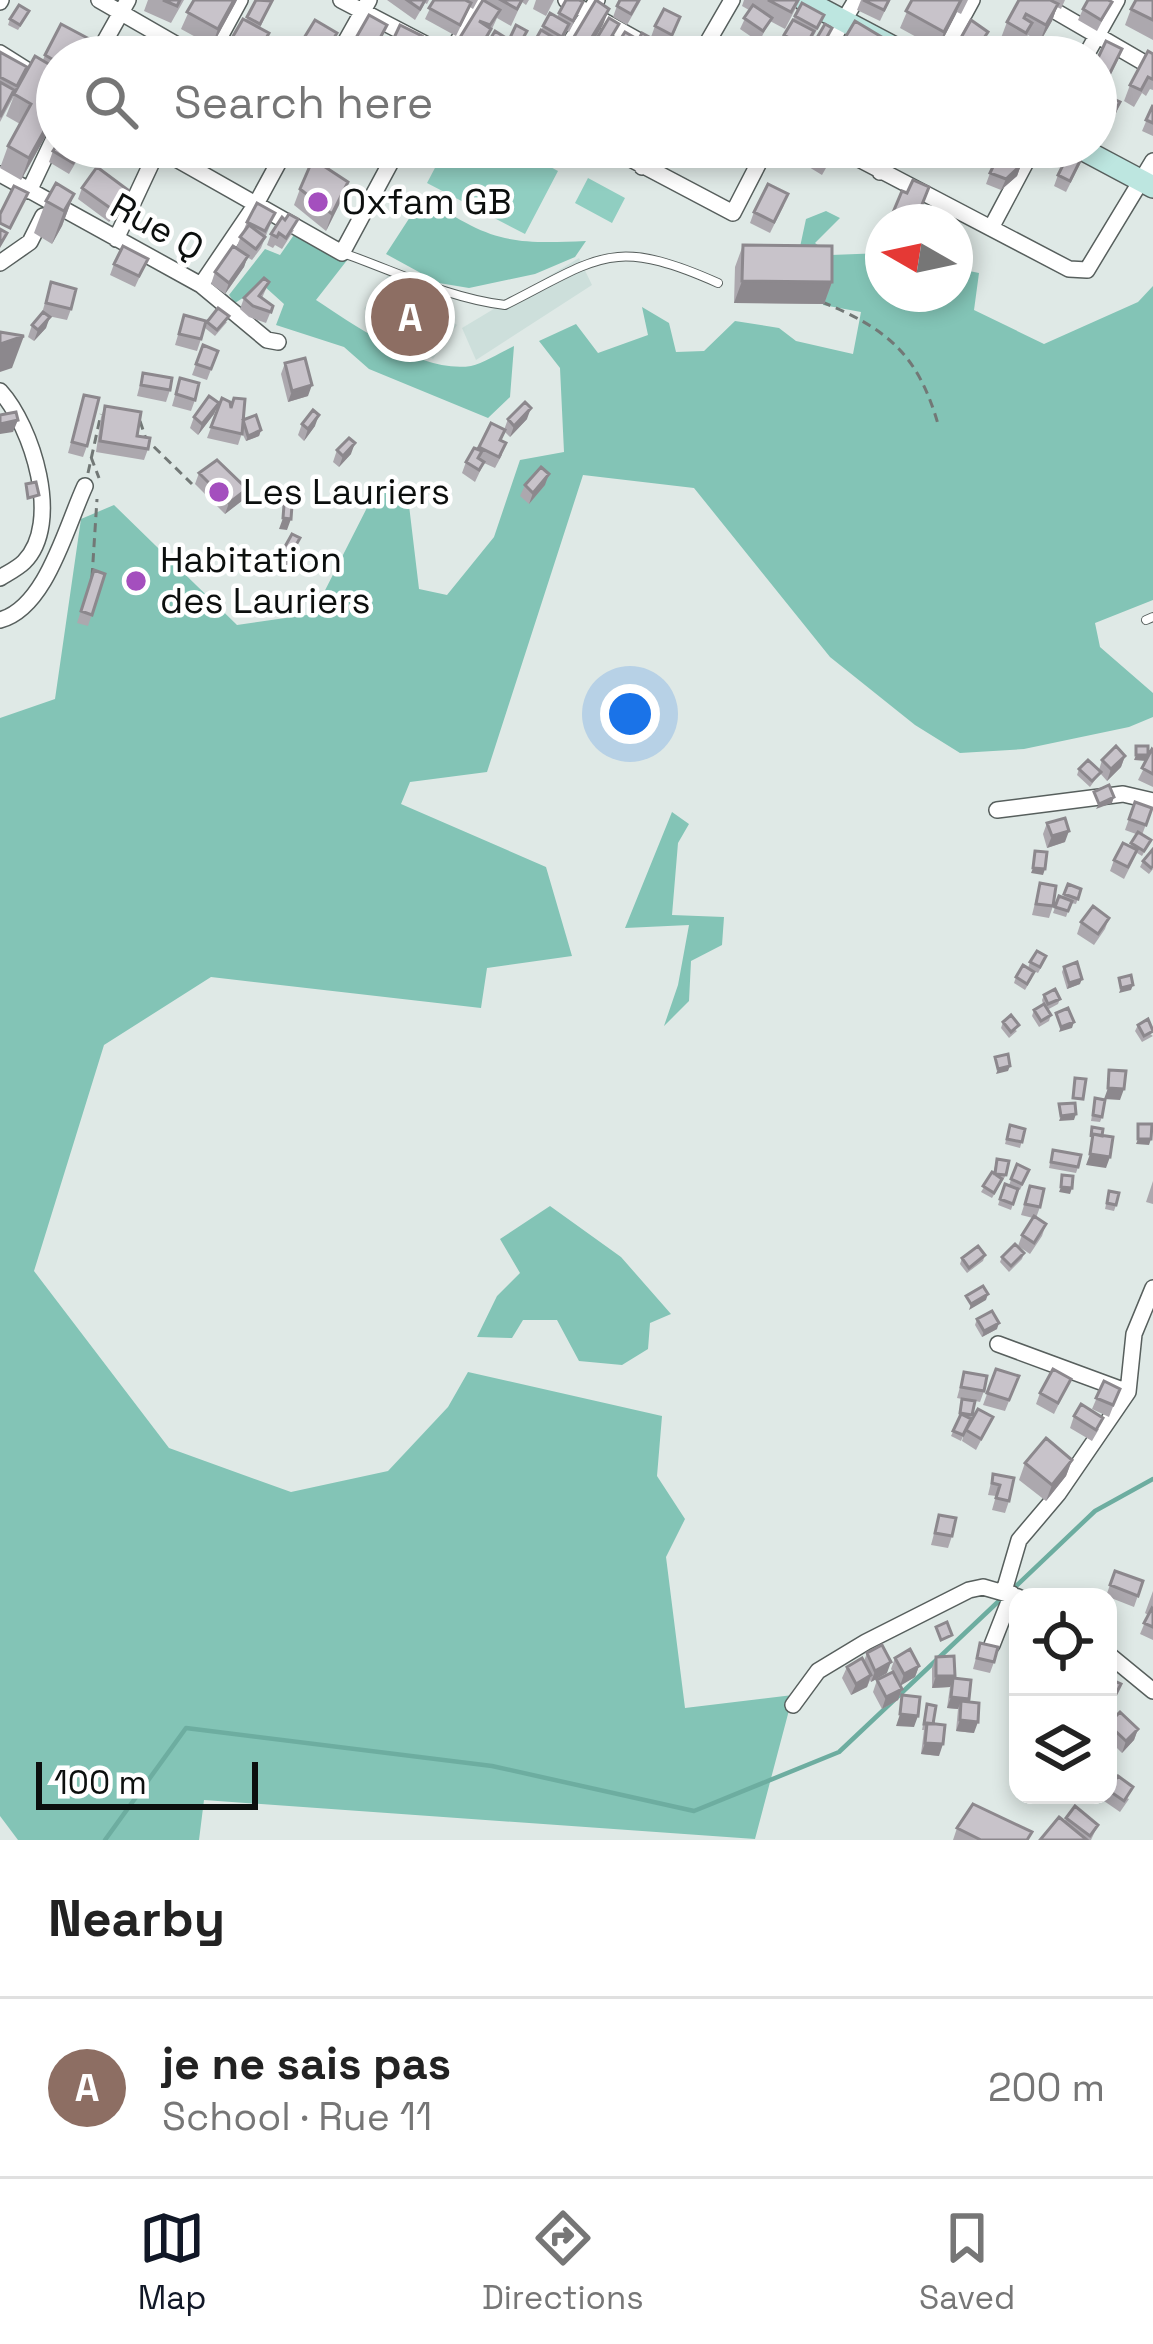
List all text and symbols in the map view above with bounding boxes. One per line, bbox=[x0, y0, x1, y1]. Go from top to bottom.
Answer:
search box bbox=[36, 36, 1117, 168]
icon: search bbox=[78, 69, 144, 135]
text: Search here bbox=[174, 74, 433, 131]
place label: Oxfam GB bbox=[342, 179, 511, 225]
street label: Rue Q bbox=[102, 183, 212, 271]
marker: Oxfam GB bbox=[305, 189, 331, 215]
north arrow bbox=[865, 204, 973, 312]
pin: A bbox=[371, 272, 449, 362]
place label: Les Lauriers bbox=[243, 469, 450, 515]
marker: Les Lauriers bbox=[206, 479, 232, 505]
place label: Habitation des Lauriers bbox=[160, 537, 371, 624]
marker: Habitation des Lauriers bbox=[123, 568, 149, 594]
your location bbox=[600, 684, 660, 744]
map controls bbox=[1009, 1588, 1117, 1804]
button: locate bbox=[1009, 1588, 1117, 1696]
button: layers bbox=[1009, 1696, 1117, 1804]
scale bar bbox=[36, 1756, 258, 1809]
text: 100 m bbox=[54, 1762, 147, 1804]
text: Nearby bbox=[48, 1886, 225, 1951]
text: je ne sais pas bbox=[162, 2035, 451, 2092]
text: A bbox=[75, 2063, 99, 2112]
text: 200 m bbox=[988, 2063, 1105, 2112]
text: School · Rue 11 bbox=[162, 2092, 432, 2141]
tab: Map bbox=[138, 2205, 206, 2319]
tab: Directions bbox=[482, 2205, 644, 2319]
tab: Saved bbox=[919, 2205, 1015, 2319]

